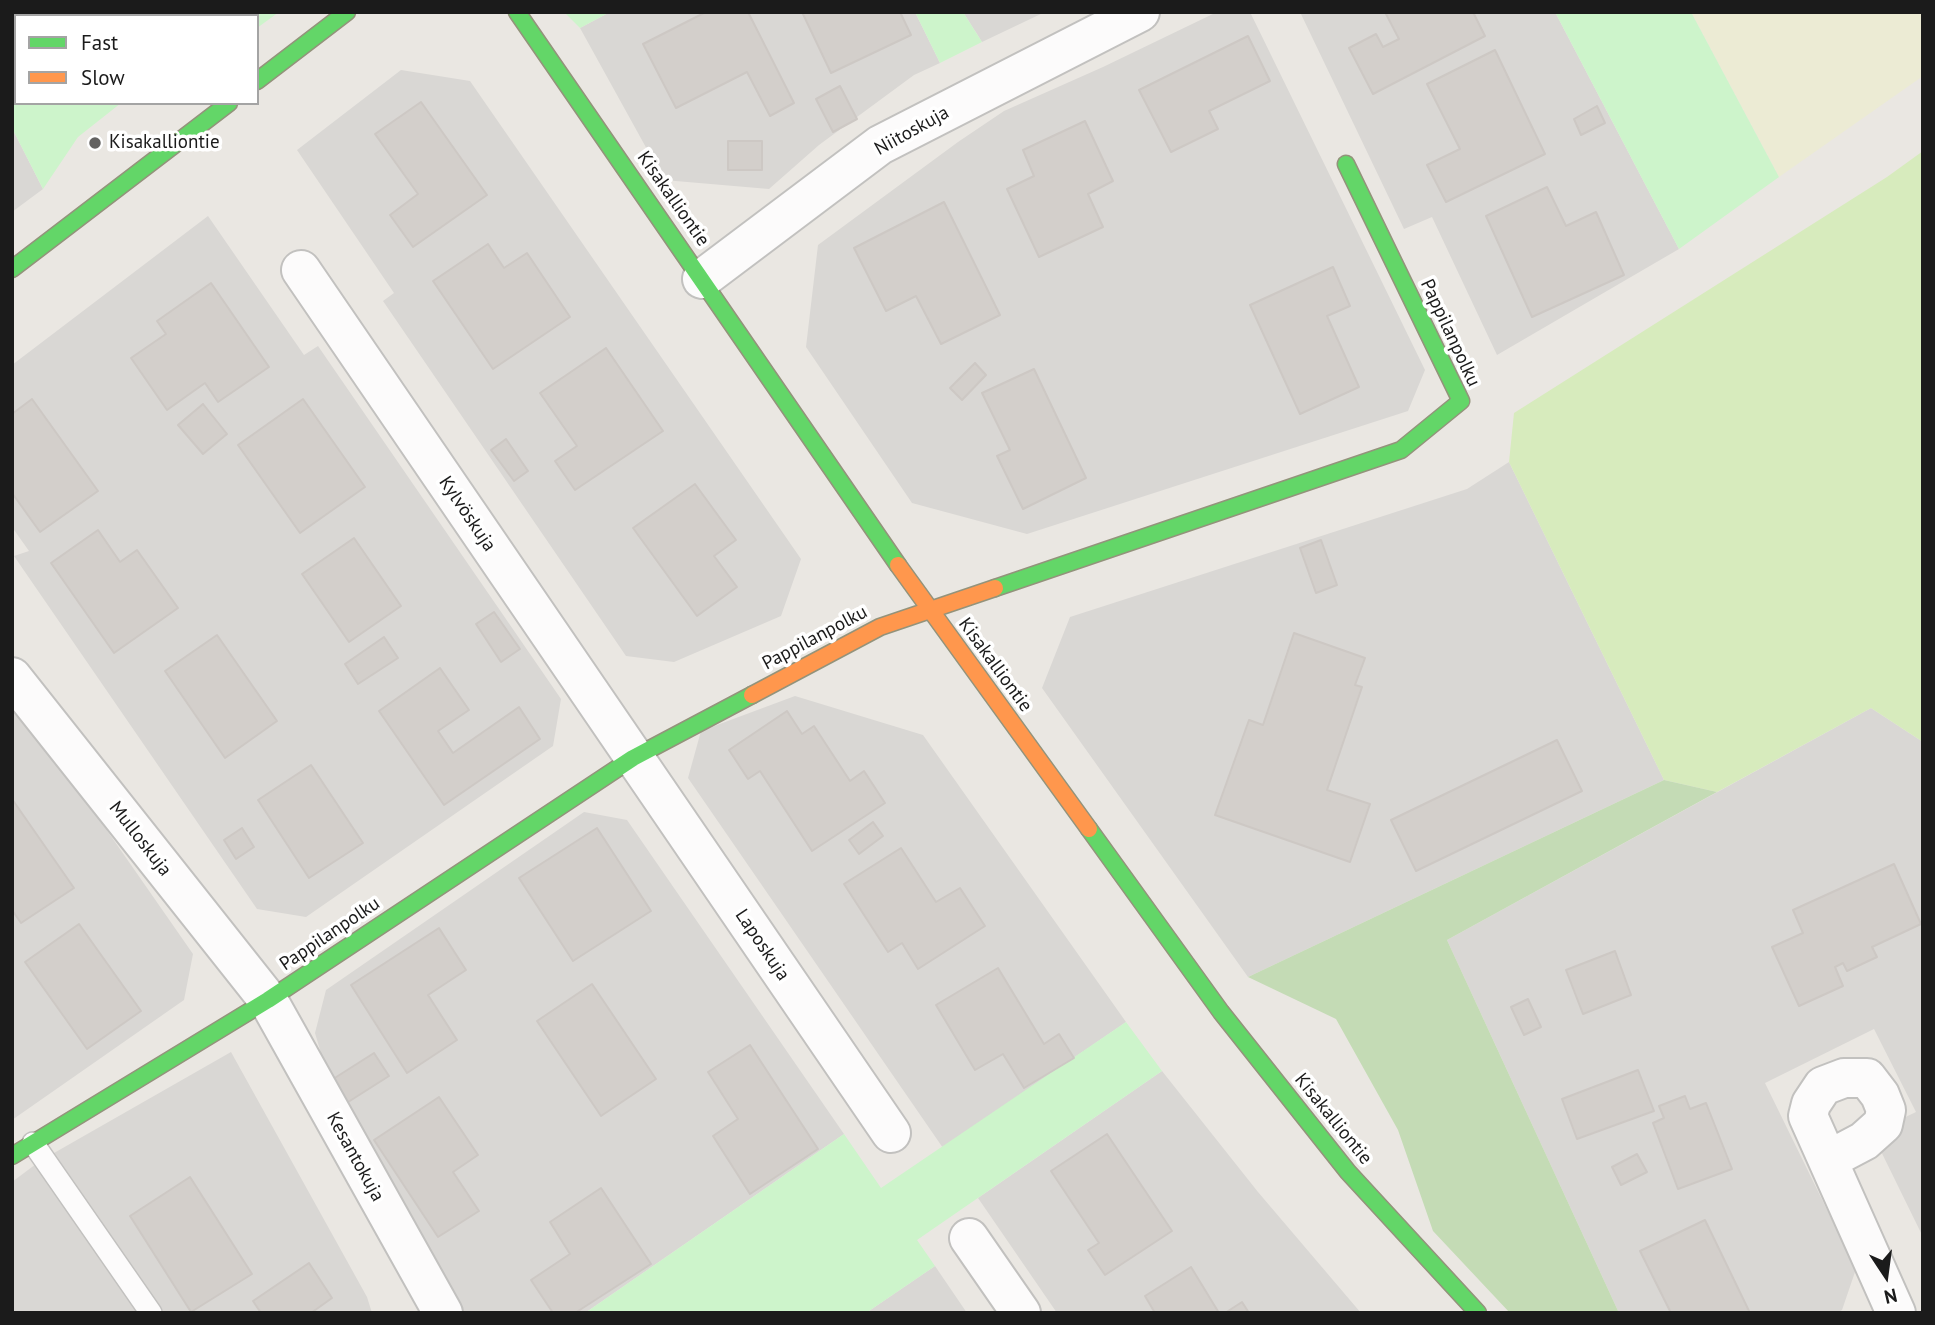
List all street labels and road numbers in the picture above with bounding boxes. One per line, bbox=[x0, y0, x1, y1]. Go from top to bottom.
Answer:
street label: Niitoskuja bbox=[871, 101, 953, 161]
street label: Kisakalliontie bbox=[632, 147, 714, 251]
street label: Pappilanpolku bbox=[1415, 276, 1485, 390]
street label: Kylvöskuja bbox=[434, 472, 500, 556]
street label: Pappilanpolku bbox=[759, 601, 871, 675]
street label: Kisakalliontie bbox=[953, 614, 1037, 716]
street label: Mulloskuja bbox=[104, 797, 176, 881]
street label: Pappilanpolku bbox=[276, 892, 384, 976]
street label: Laposkuja bbox=[730, 905, 794, 985]
street label: Kisakalliontie bbox=[1289, 1069, 1377, 1169]
street label: Kesantokuja bbox=[321, 1108, 389, 1206]

